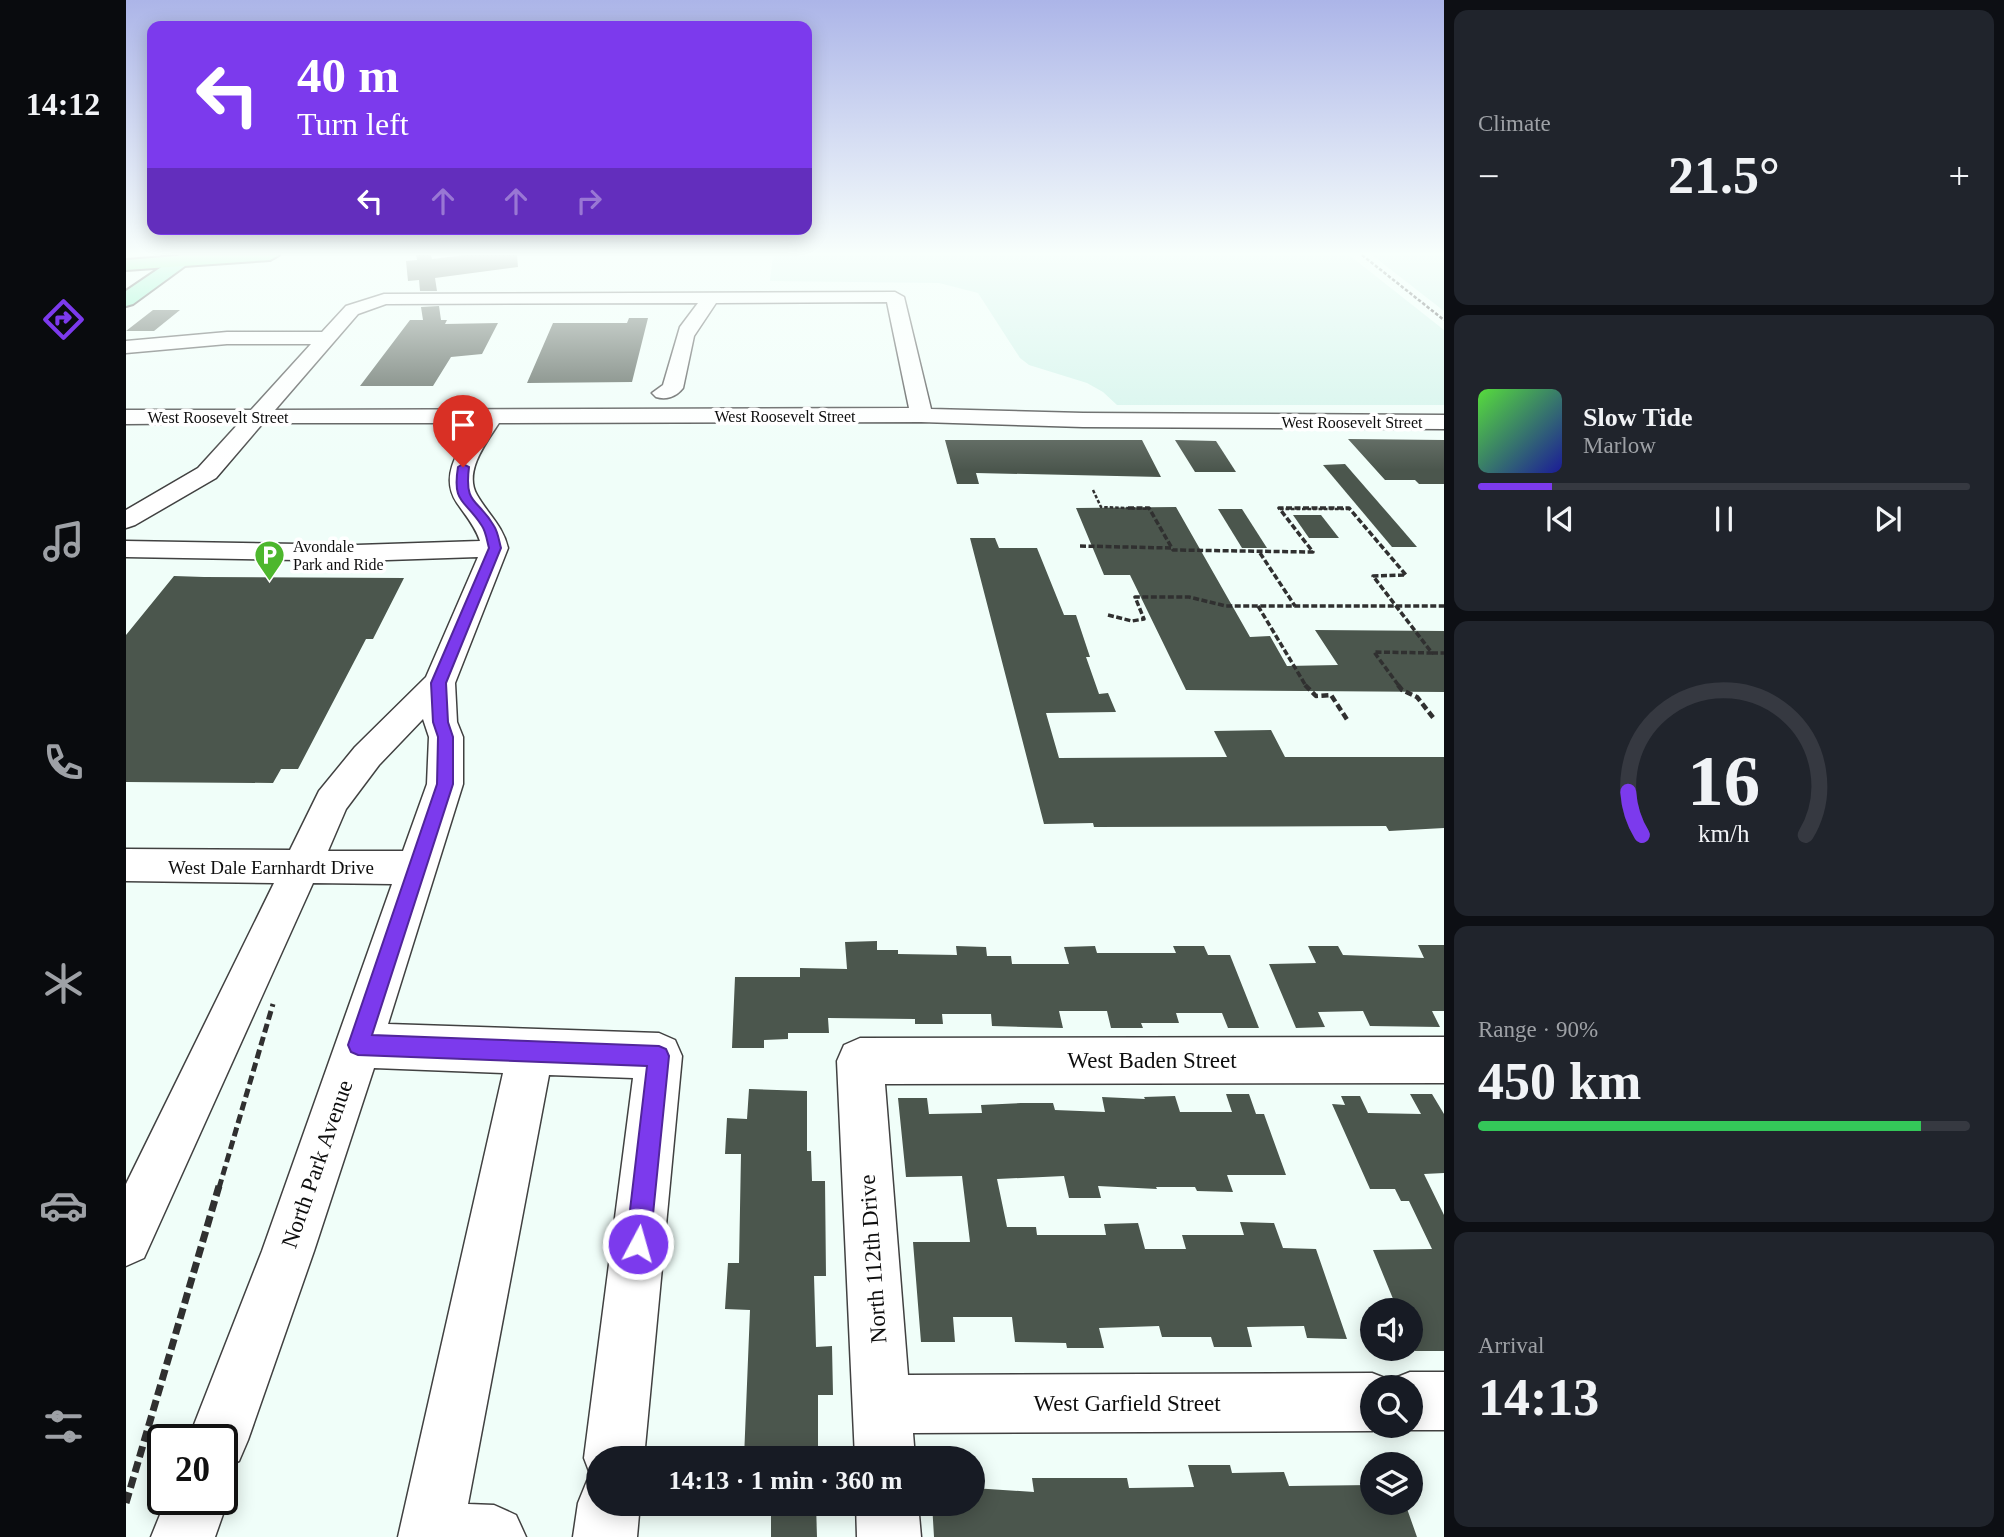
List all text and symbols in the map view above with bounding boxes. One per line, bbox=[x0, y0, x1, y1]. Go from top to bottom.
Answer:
text: 40 m bbox=[297, 48, 399, 103]
icon: left bbox=[182, 49, 273, 140]
text: 14:12 bbox=[26, 86, 100, 122]
text: Turn left bbox=[297, 106, 409, 142]
text: Climate bbox=[1478, 111, 1551, 136]
text: 21.5° bbox=[1668, 147, 1780, 204]
text: − bbox=[1478, 155, 1499, 197]
text: + bbox=[1949, 155, 1970, 197]
icon: left bbox=[351, 182, 389, 220]
icon: ahead bbox=[424, 182, 462, 220]
icon: ahead bbox=[497, 182, 535, 220]
icon: right bbox=[570, 182, 608, 220]
icon: directions bbox=[39, 295, 88, 344]
pin bbox=[433, 395, 493, 467]
text: Slow Tide bbox=[1583, 403, 1693, 432]
icon: arrive bbox=[444, 406, 482, 444]
street label: West Roosevelt Street bbox=[715, 408, 856, 425]
street label: West Roosevelt Street bbox=[148, 409, 289, 426]
street label: West Roosevelt Street bbox=[1282, 414, 1423, 431]
text: Marlow bbox=[1583, 433, 1656, 458]
icon: previous bbox=[1541, 500, 1579, 538]
icon: pause bbox=[1705, 500, 1743, 538]
icon: next bbox=[1869, 500, 1907, 538]
icon: music bbox=[39, 517, 88, 566]
parking icon: Avondale Park and Ride bbox=[253, 538, 287, 582]
place label: Avondale Park and Ride bbox=[293, 538, 384, 573]
icon: phone bbox=[39, 738, 88, 787]
text: 16 bbox=[1688, 740, 1760, 821]
text: km/h bbox=[1698, 819, 1750, 846]
street label: West Dale Earnhardt Drive bbox=[168, 857, 374, 878]
icon: climate bbox=[39, 959, 88, 1008]
text: Range · 90% bbox=[1478, 1017, 1598, 1042]
street label: West Baden Street bbox=[1067, 1048, 1237, 1073]
text: 450 km bbox=[1478, 1053, 1641, 1110]
street label: North Park Avenue bbox=[277, 1077, 357, 1251]
street label: North 112th Drive bbox=[855, 1174, 891, 1344]
icon: car bbox=[39, 1181, 88, 1230]
position arrow bbox=[601, 1207, 675, 1281]
map controls bbox=[1360, 1298, 1423, 1515]
button: sound bbox=[1360, 1298, 1423, 1361]
text: Arrival bbox=[1478, 1333, 1544, 1358]
text: 14:13 bbox=[1478, 1369, 1599, 1426]
button: search bbox=[1360, 1375, 1423, 1438]
street label: West Garfield Street bbox=[1033, 1391, 1221, 1416]
icon: filters bbox=[39, 1402, 88, 1451]
speed limit sign: 20 bbox=[147, 1424, 238, 1515]
button: layers bbox=[1360, 1452, 1423, 1515]
text: 14:13 · 1 min · 360 m bbox=[669, 1466, 903, 1495]

